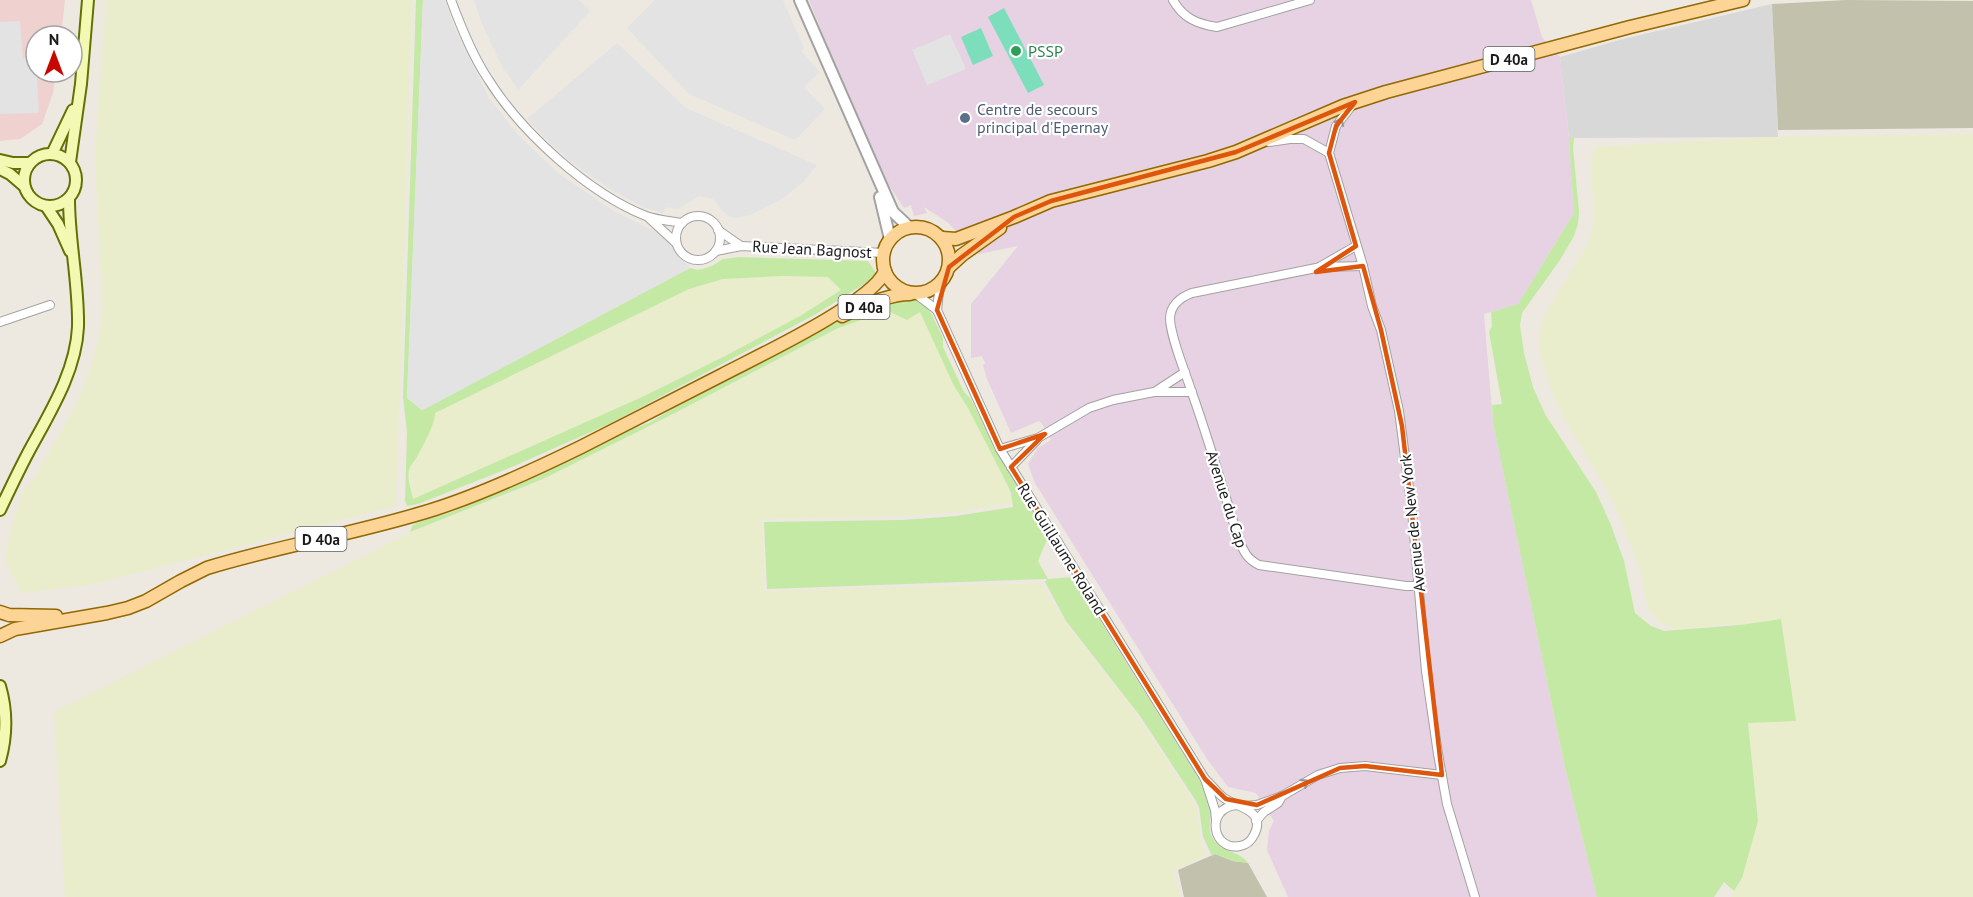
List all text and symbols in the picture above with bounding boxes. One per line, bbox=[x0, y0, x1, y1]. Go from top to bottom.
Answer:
north arrow bbox=[24, 24, 84, 84]
text: N bbox=[49, 29, 59, 49]
place label: PSSP bbox=[1028, 41, 1063, 61]
marker: PSSP bbox=[1009, 44, 1023, 58]
road number: D 40a bbox=[1484, 47, 1534, 71]
place label: Centre de secours principal d'Epernay bbox=[977, 99, 1109, 137]
marker: Centre de secours principal d'Epernay bbox=[958, 111, 972, 125]
one-way arrow bbox=[1333, 117, 1345, 135]
street label: Rue Jean Bagnost bbox=[752, 236, 873, 262]
road number: D 40a bbox=[838, 295, 890, 319]
street label: Avenue du Cap bbox=[1202, 448, 1252, 550]
street label: Avenue de New York bbox=[1395, 453, 1429, 593]
street label: Rue Guillaume Roland bbox=[1013, 479, 1111, 619]
road number: D 40a bbox=[296, 527, 346, 551]
one-way arrow bbox=[1292, 779, 1309, 791]

